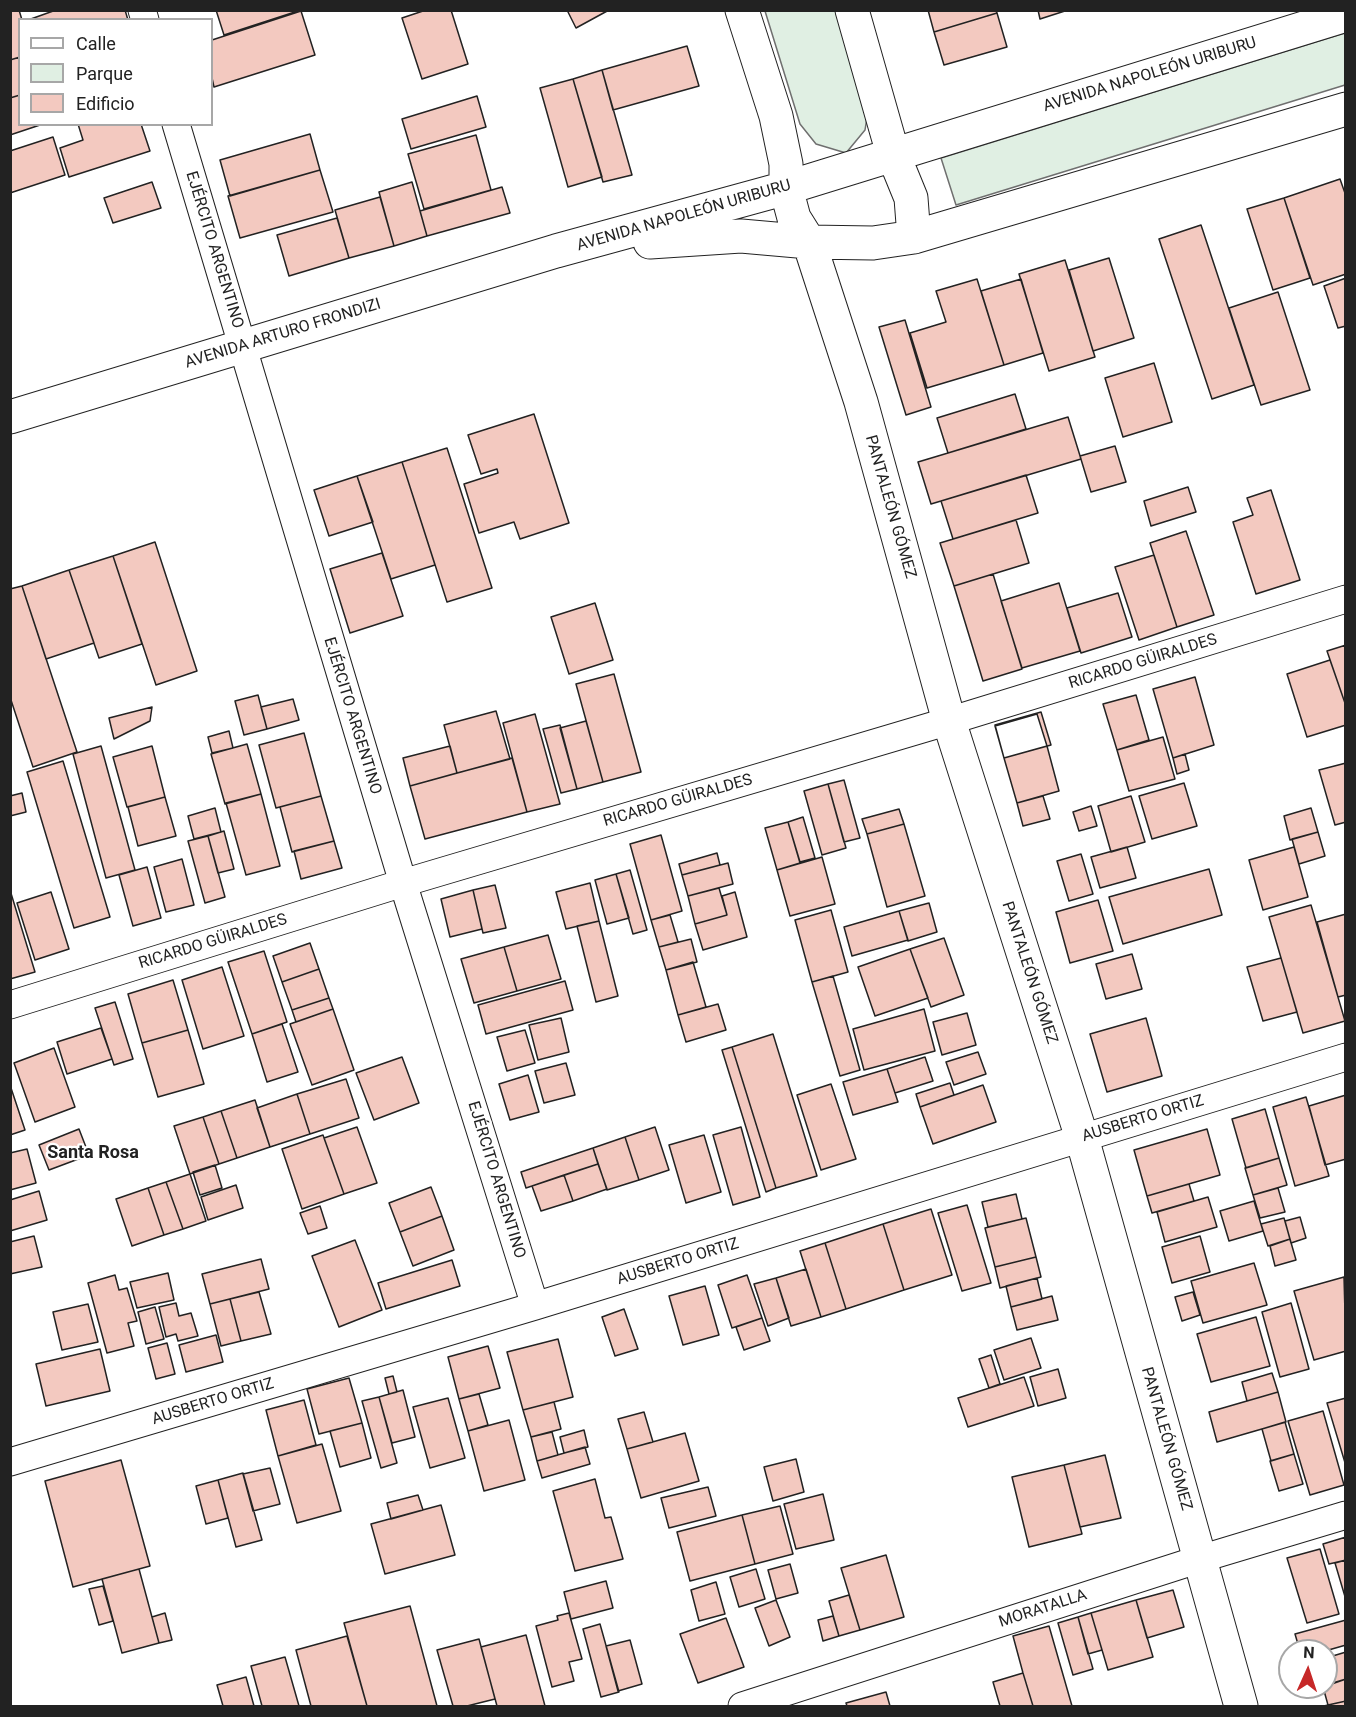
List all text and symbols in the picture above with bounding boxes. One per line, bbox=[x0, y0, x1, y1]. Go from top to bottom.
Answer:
legend bbox=[18, 18, 213, 126]
text: Calle bbox=[76, 33, 116, 54]
street label: AVENIDA NAPOLEÓN URIBURU bbox=[1041, 33, 1259, 117]
text: Parque bbox=[76, 63, 133, 84]
text: Edificio bbox=[76, 93, 135, 114]
street label: EJÉRCITO ARGENTINO bbox=[181, 169, 247, 331]
street label: AVENIDA NAPOLEÓN URIBURU bbox=[575, 176, 793, 256]
street label: AVENIDA ARTURO FRONDIZI bbox=[183, 295, 383, 373]
street label: PANTALEÓN GÓMEZ bbox=[860, 433, 920, 581]
street label: RICARDO GÜIRALDES bbox=[1067, 630, 1219, 694]
street label: EJÉRCITO ARGENTINO bbox=[319, 635, 385, 797]
street label: RICARDO GÜIRALDES bbox=[601, 771, 755, 831]
street label: PANTALEÓN GÓMEZ bbox=[997, 899, 1061, 1047]
street label: RICARDO GÜIRALDES bbox=[137, 910, 289, 974]
street label: AUSBERTO ORTIZ bbox=[1080, 1091, 1206, 1147]
street label: EJÉRCITO ARGENTINO bbox=[463, 1099, 529, 1261]
district label: Santa Rosa bbox=[47, 1142, 139, 1164]
street label: AUSBERTO ORTIZ bbox=[615, 1234, 741, 1290]
street label: PANTALEÓN GÓMEZ bbox=[1136, 1365, 1196, 1513]
street label: AUSBERTO ORTIZ bbox=[150, 1374, 276, 1430]
street label: MORATALLA bbox=[997, 1586, 1089, 1632]
north arrow bbox=[1278, 1639, 1338, 1699]
text: N bbox=[1303, 1643, 1315, 1662]

